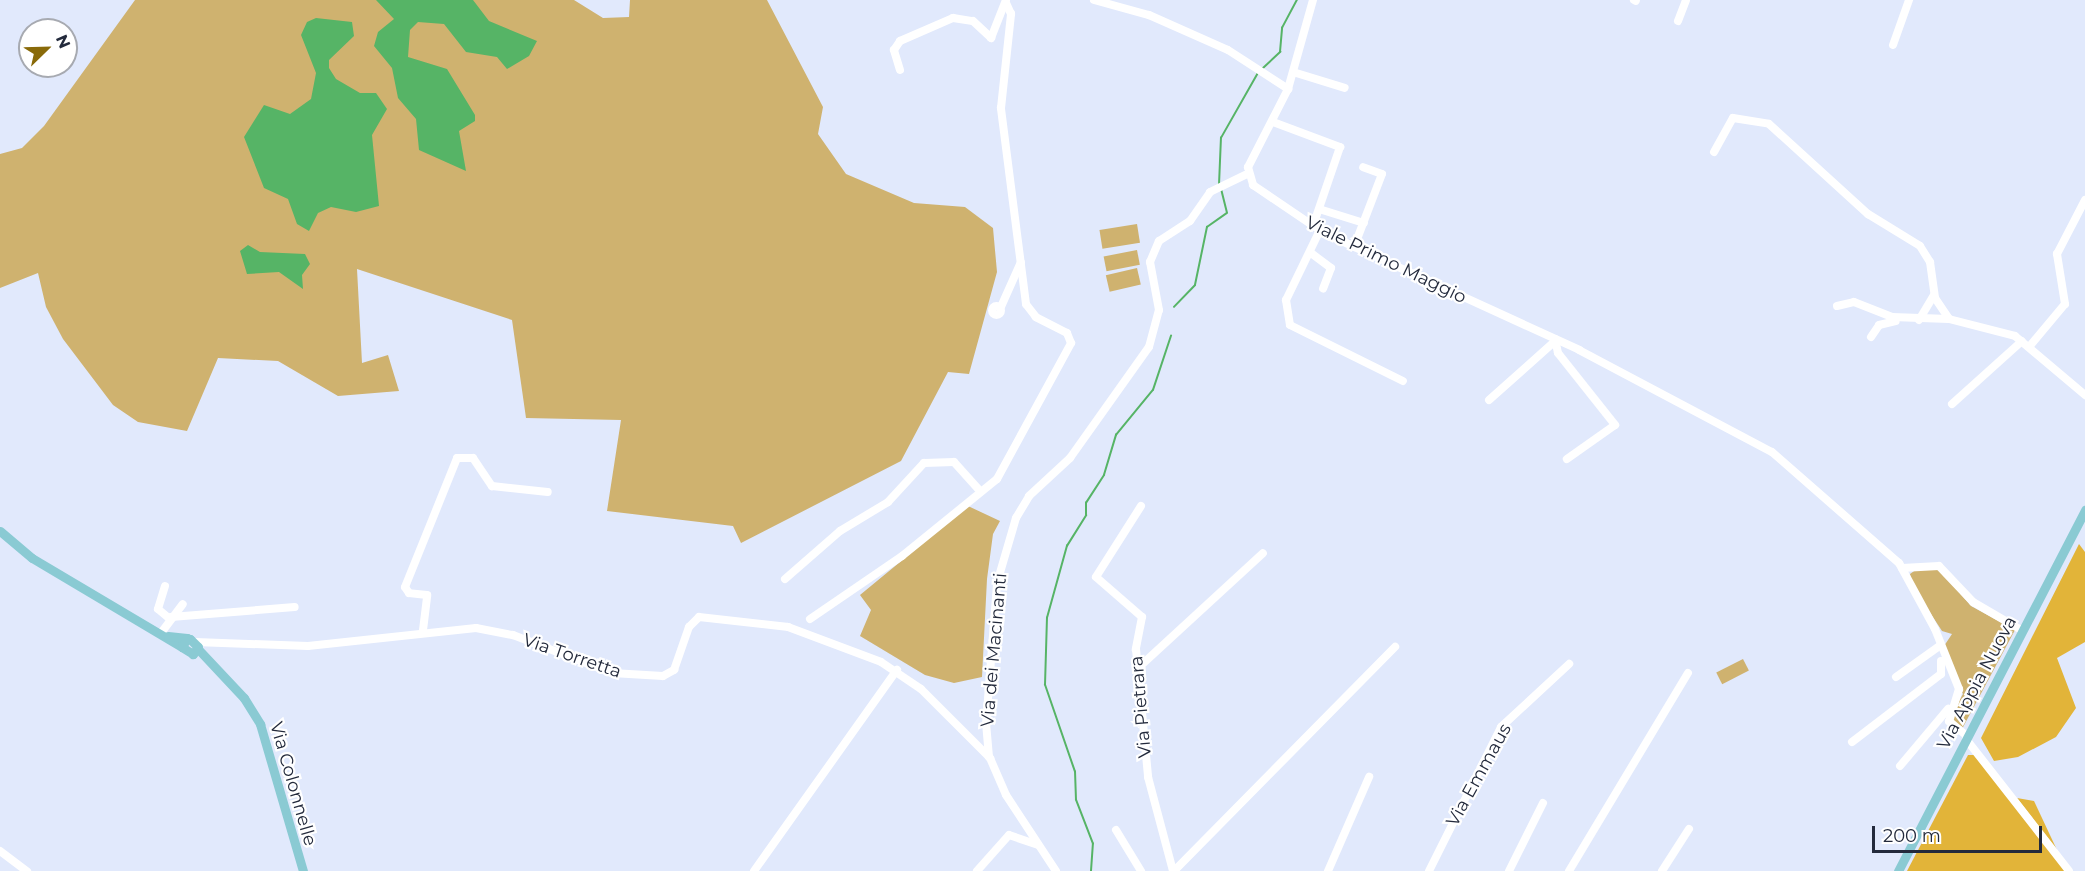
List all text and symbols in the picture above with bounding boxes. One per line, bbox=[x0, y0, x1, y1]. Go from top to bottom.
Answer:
north arrow bbox=[18, 18, 78, 78]
text: N bbox=[52, 32, 74, 51]
street label: Viale Primo Maggio bbox=[1302, 212, 1470, 308]
street label: Via dei Macinanti bbox=[976, 572, 1012, 728]
street label: Via Appia Nuova bbox=[1933, 613, 2021, 753]
street label: Via Torretta bbox=[520, 629, 624, 683]
street label: Via Pietrara bbox=[1126, 655, 1156, 759]
street label: Via Colonnelle bbox=[265, 720, 321, 848]
street label: Via Emmaus bbox=[1442, 720, 1516, 830]
scale bar bbox=[1875, 814, 2044, 852]
text: 200 m bbox=[1883, 825, 1941, 847]

